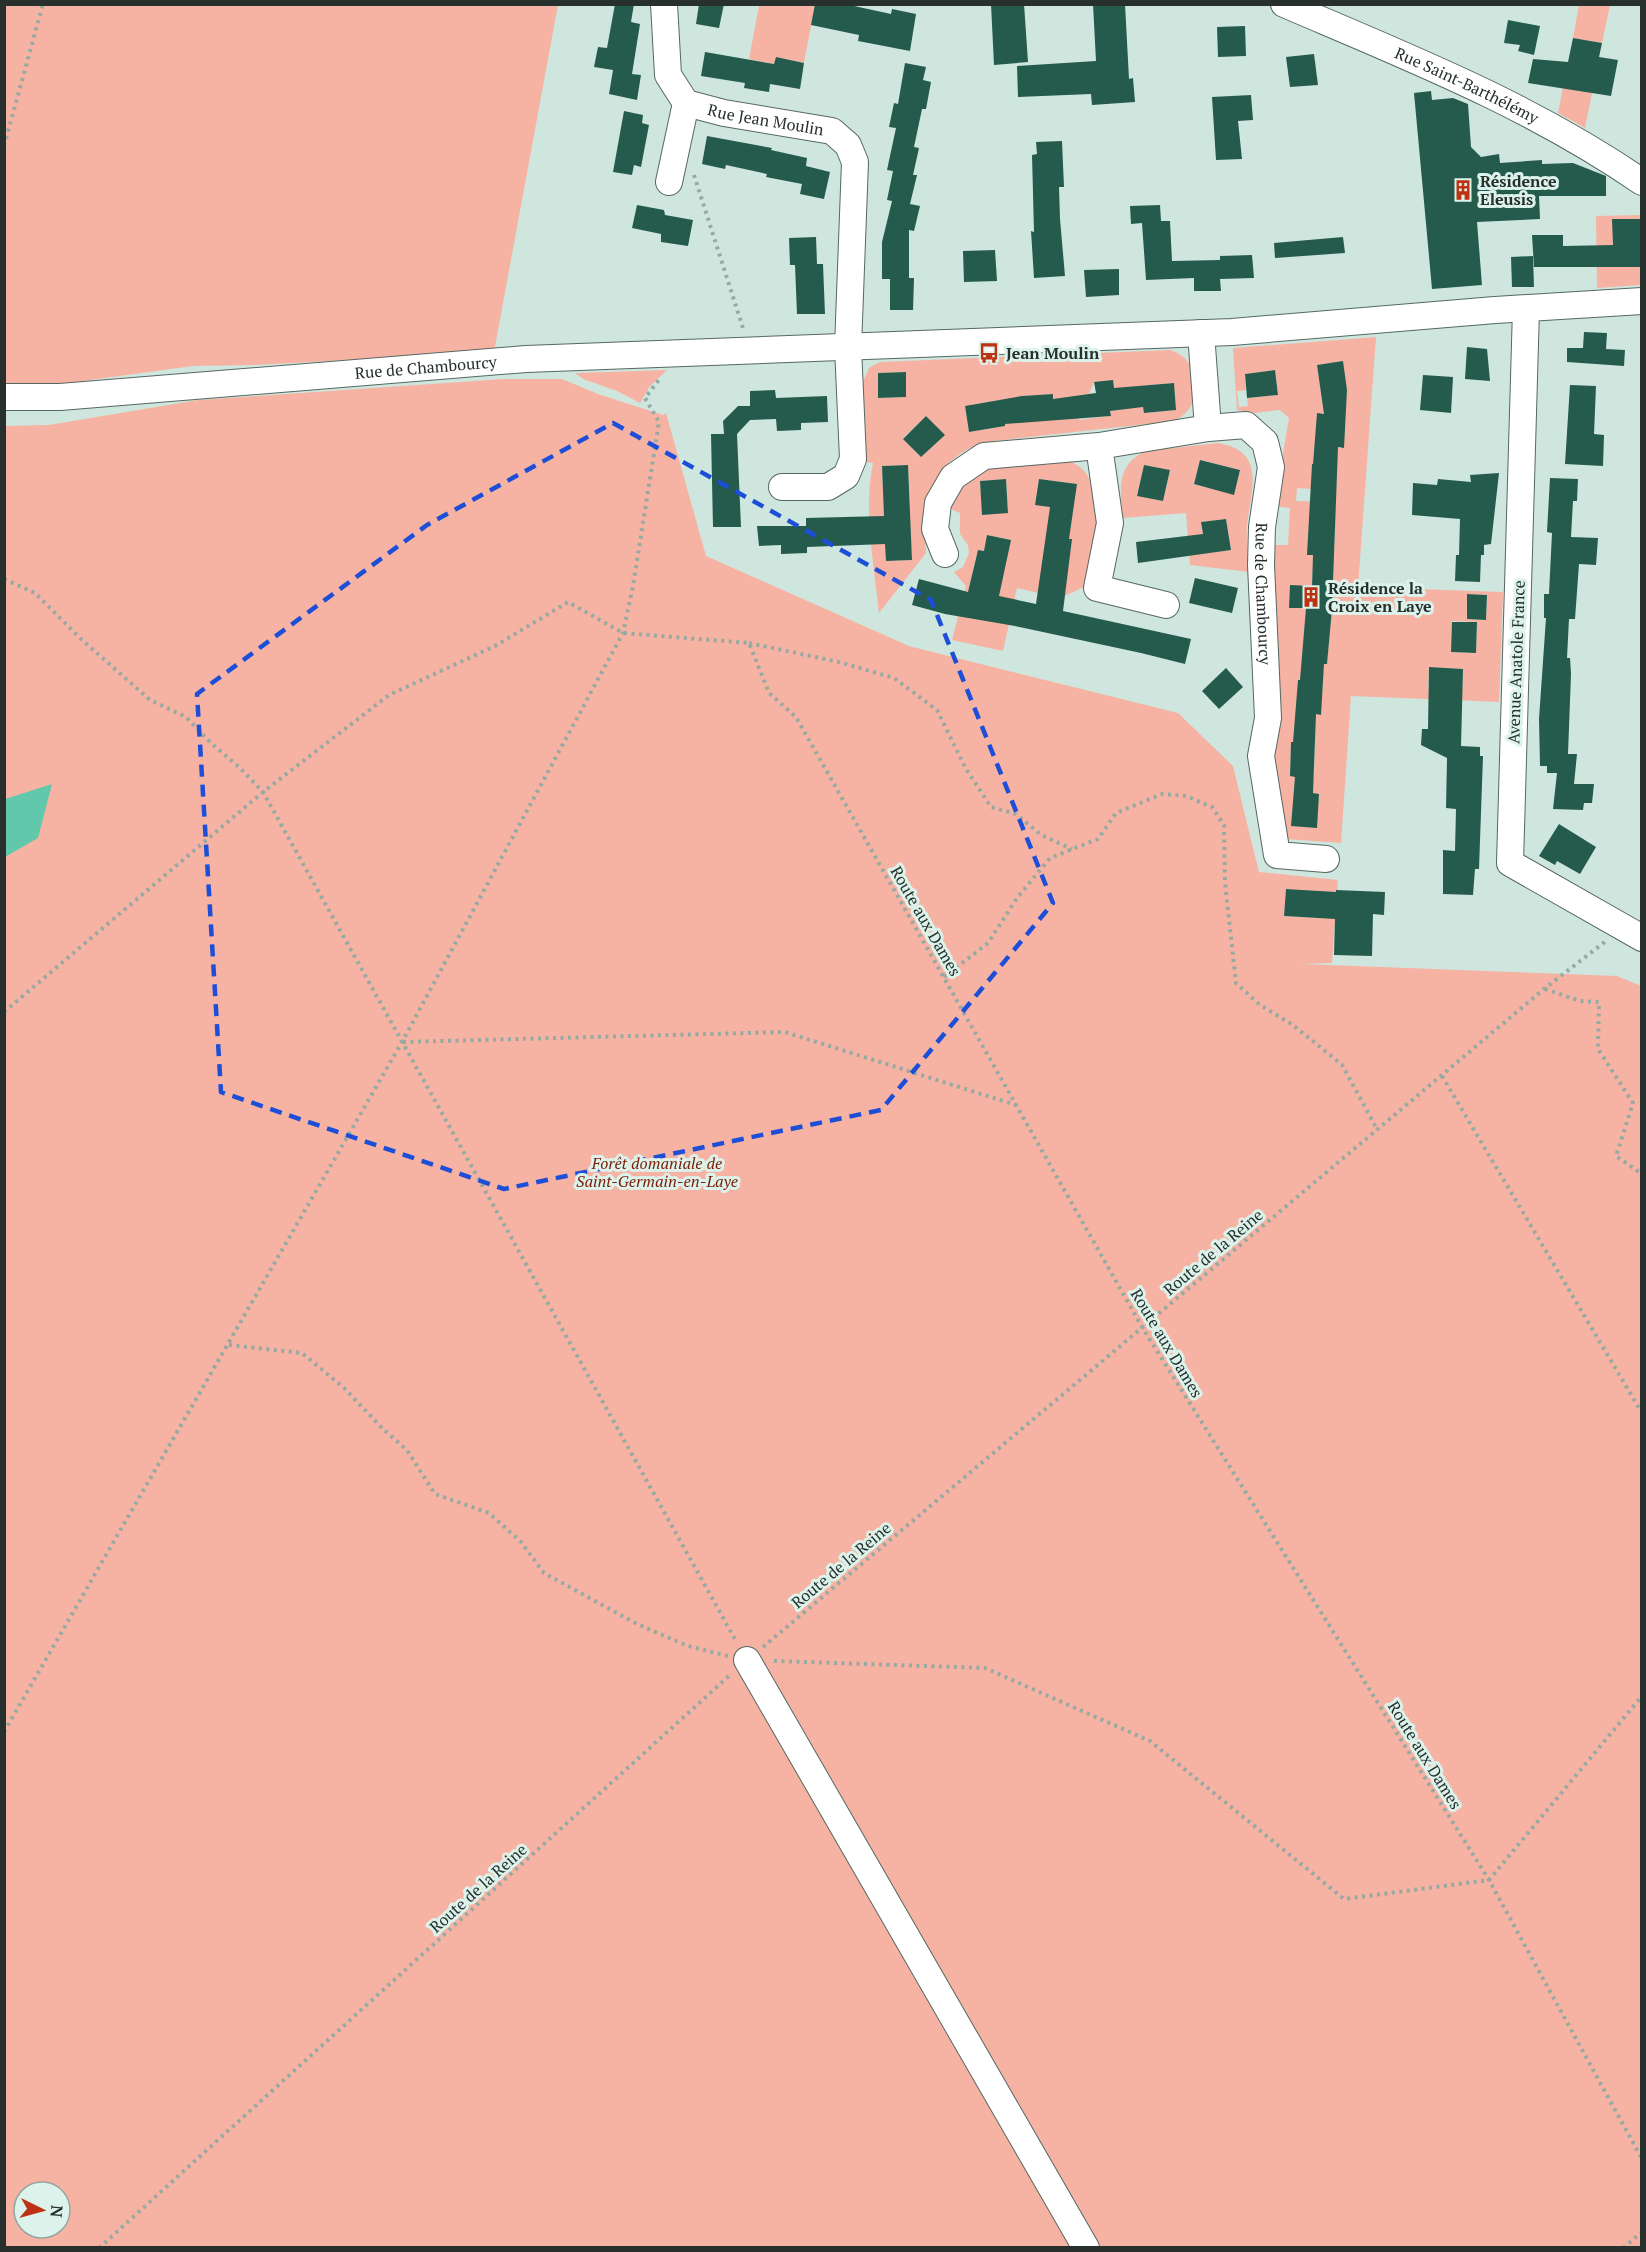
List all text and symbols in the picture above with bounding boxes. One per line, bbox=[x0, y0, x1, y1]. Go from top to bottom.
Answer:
street label: Rue Saint-Barthélémy bbox=[1391, 42, 1543, 129]
street label: Rue Jean Moulin bbox=[705, 98, 826, 141]
place label: Résidence Eleusis bbox=[1480, 170, 1557, 210]
building icon: Résidence Eleusis bbox=[1451, 178, 1475, 202]
bus stop icon: Jean Moulin bbox=[977, 341, 1001, 365]
place label: Jean Moulin bbox=[1006, 342, 1100, 364]
street label: Rue de Chambourcy bbox=[354, 350, 499, 384]
street label: Rue de Chambourcy bbox=[1250, 522, 1277, 666]
place label: Résidence la Croix en Laye bbox=[1328, 577, 1432, 617]
street label: Avenue Anatole France bbox=[1502, 580, 1530, 744]
building icon: Résidence la Croix en Laye bbox=[1299, 585, 1323, 609]
street label: Route aux Dames bbox=[886, 862, 966, 980]
park label: Forêt domaniale de Saint-Germain-en-Laye bbox=[576, 1152, 738, 1192]
street label: Route de la Reine bbox=[1159, 1204, 1267, 1300]
street label: Route aux Dames bbox=[1126, 1284, 1208, 1402]
street label: Route de la Reine bbox=[787, 1517, 895, 1613]
street label: Route aux Dames bbox=[1383, 1697, 1467, 1813]
street label: Route de la Reine bbox=[425, 1838, 531, 1938]
north arrow bbox=[12, 2180, 72, 2240]
text: N bbox=[45, 2204, 68, 2218]

